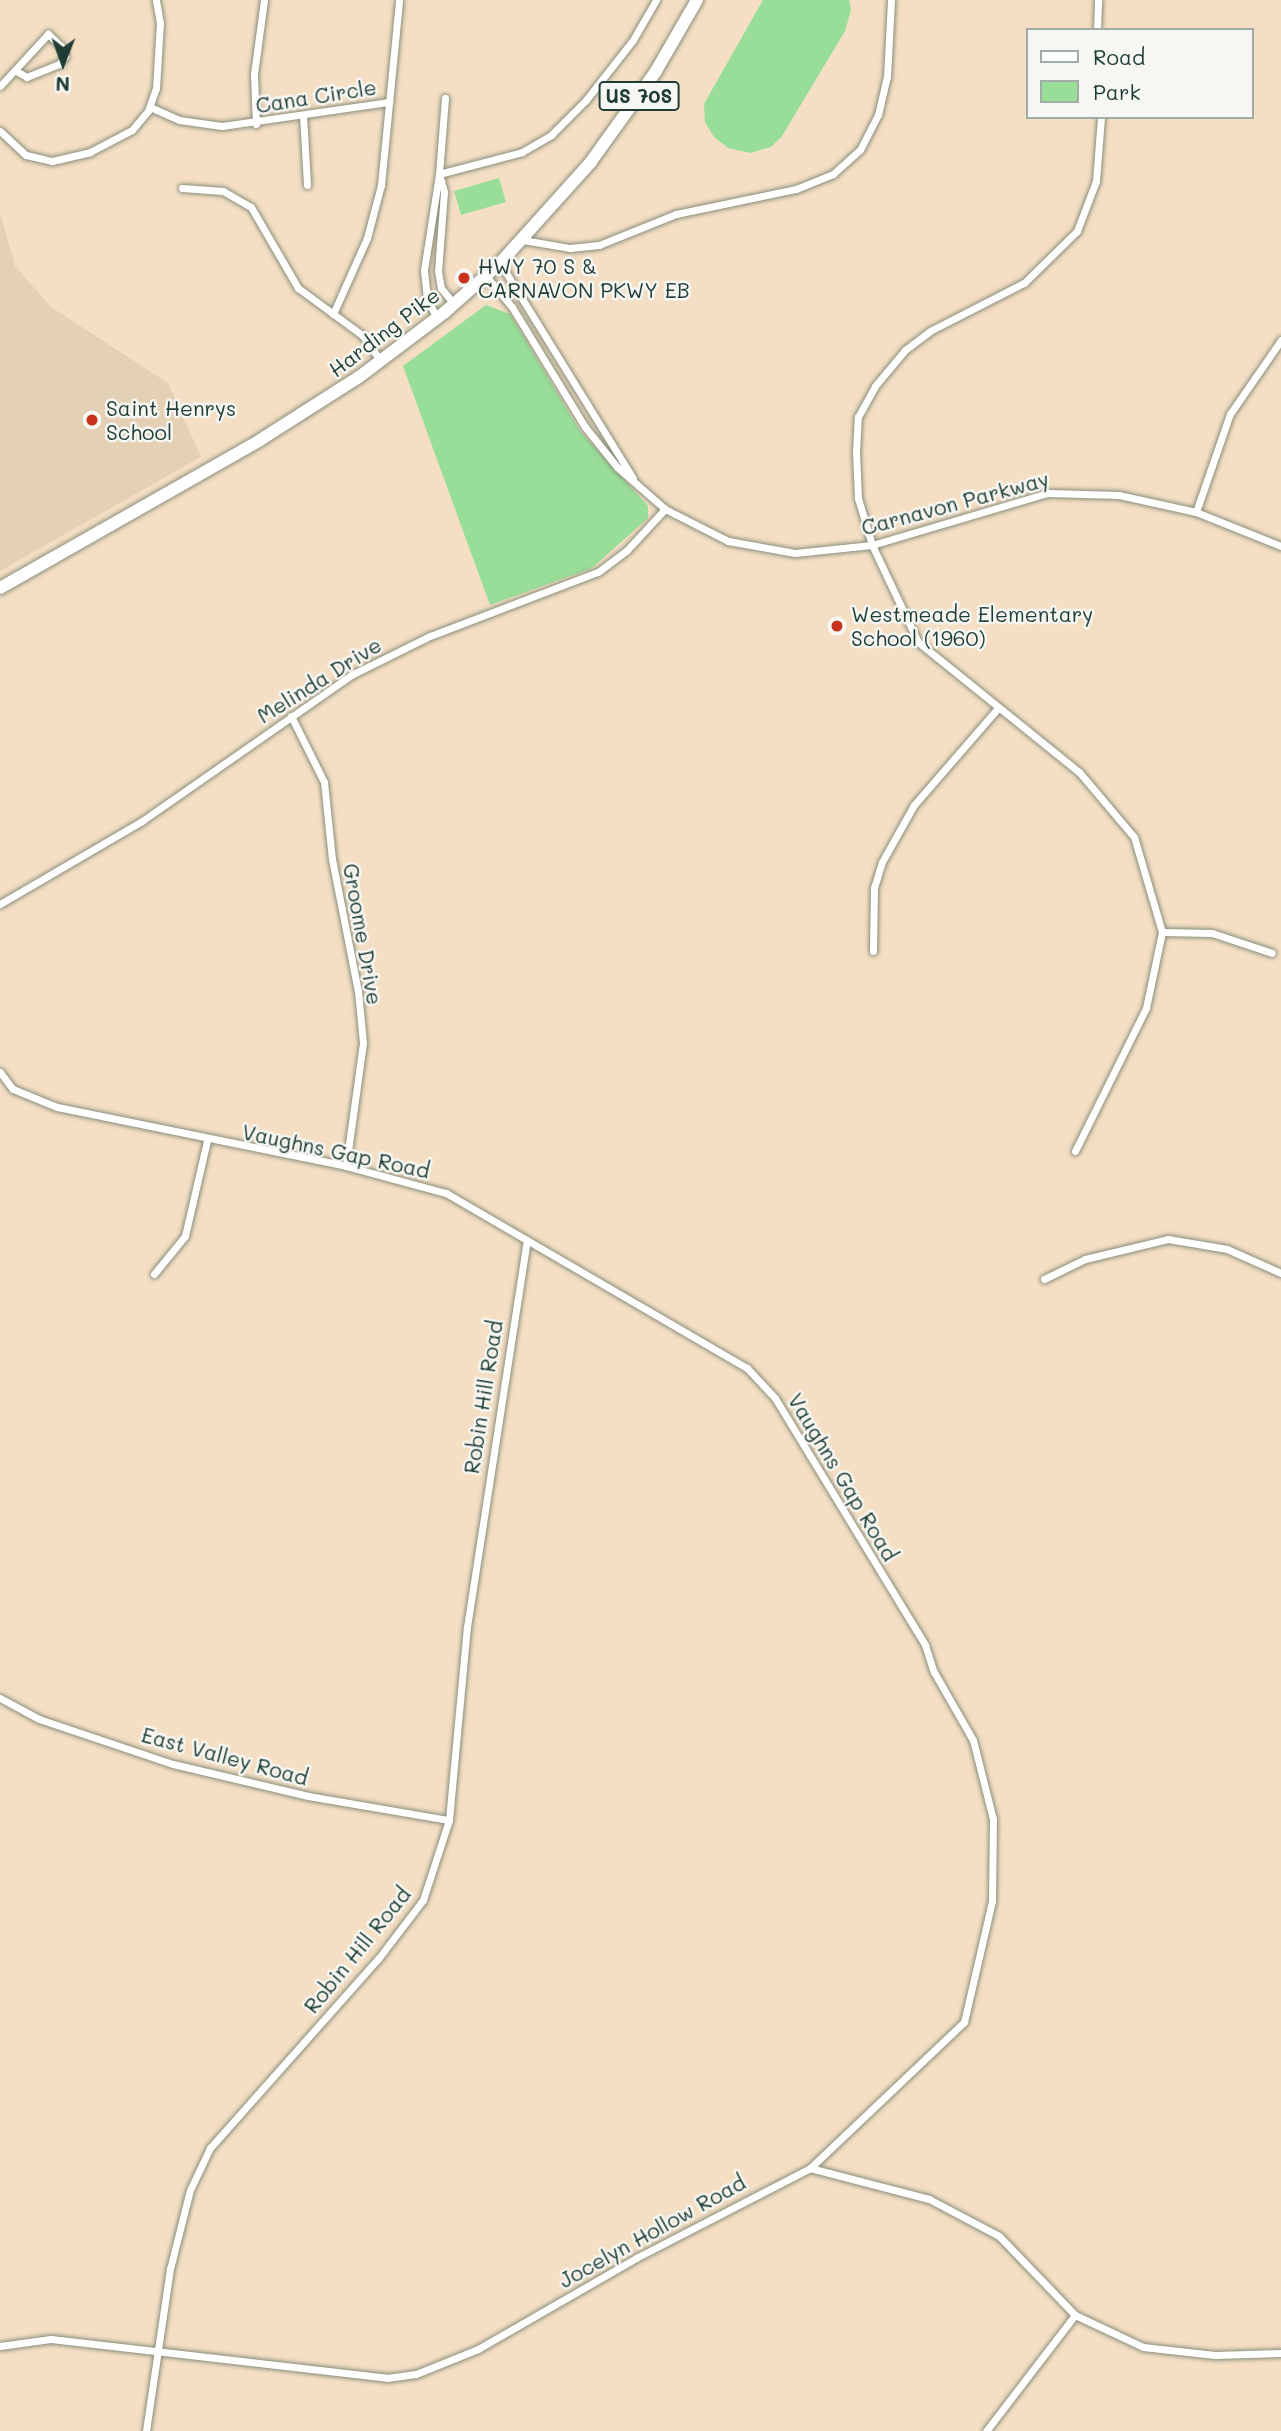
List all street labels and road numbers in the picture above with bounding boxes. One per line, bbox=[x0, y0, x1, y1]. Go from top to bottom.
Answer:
street label: Cana Circle bbox=[254, 74, 378, 118]
road number: US 70S bbox=[597, 80, 681, 111]
street label: Harding Pike bbox=[324, 282, 444, 382]
street label: Carnavon Parkway bbox=[858, 466, 1052, 540]
street label: Melinda Drive bbox=[252, 632, 386, 728]
street label: Groome Drive bbox=[338, 861, 388, 1007]
street label: Vaughns Gap Road bbox=[240, 1119, 432, 1183]
street label: Robin Hill Road bbox=[458, 1318, 508, 1476]
street label: Vaughns Gap Road bbox=[783, 1389, 903, 1565]
street label: East Valley Road bbox=[139, 1722, 311, 1790]
street label: Robin Hill Road bbox=[298, 1882, 416, 2018]
street label: Jocelyn Hollow Road bbox=[554, 2169, 750, 2293]

